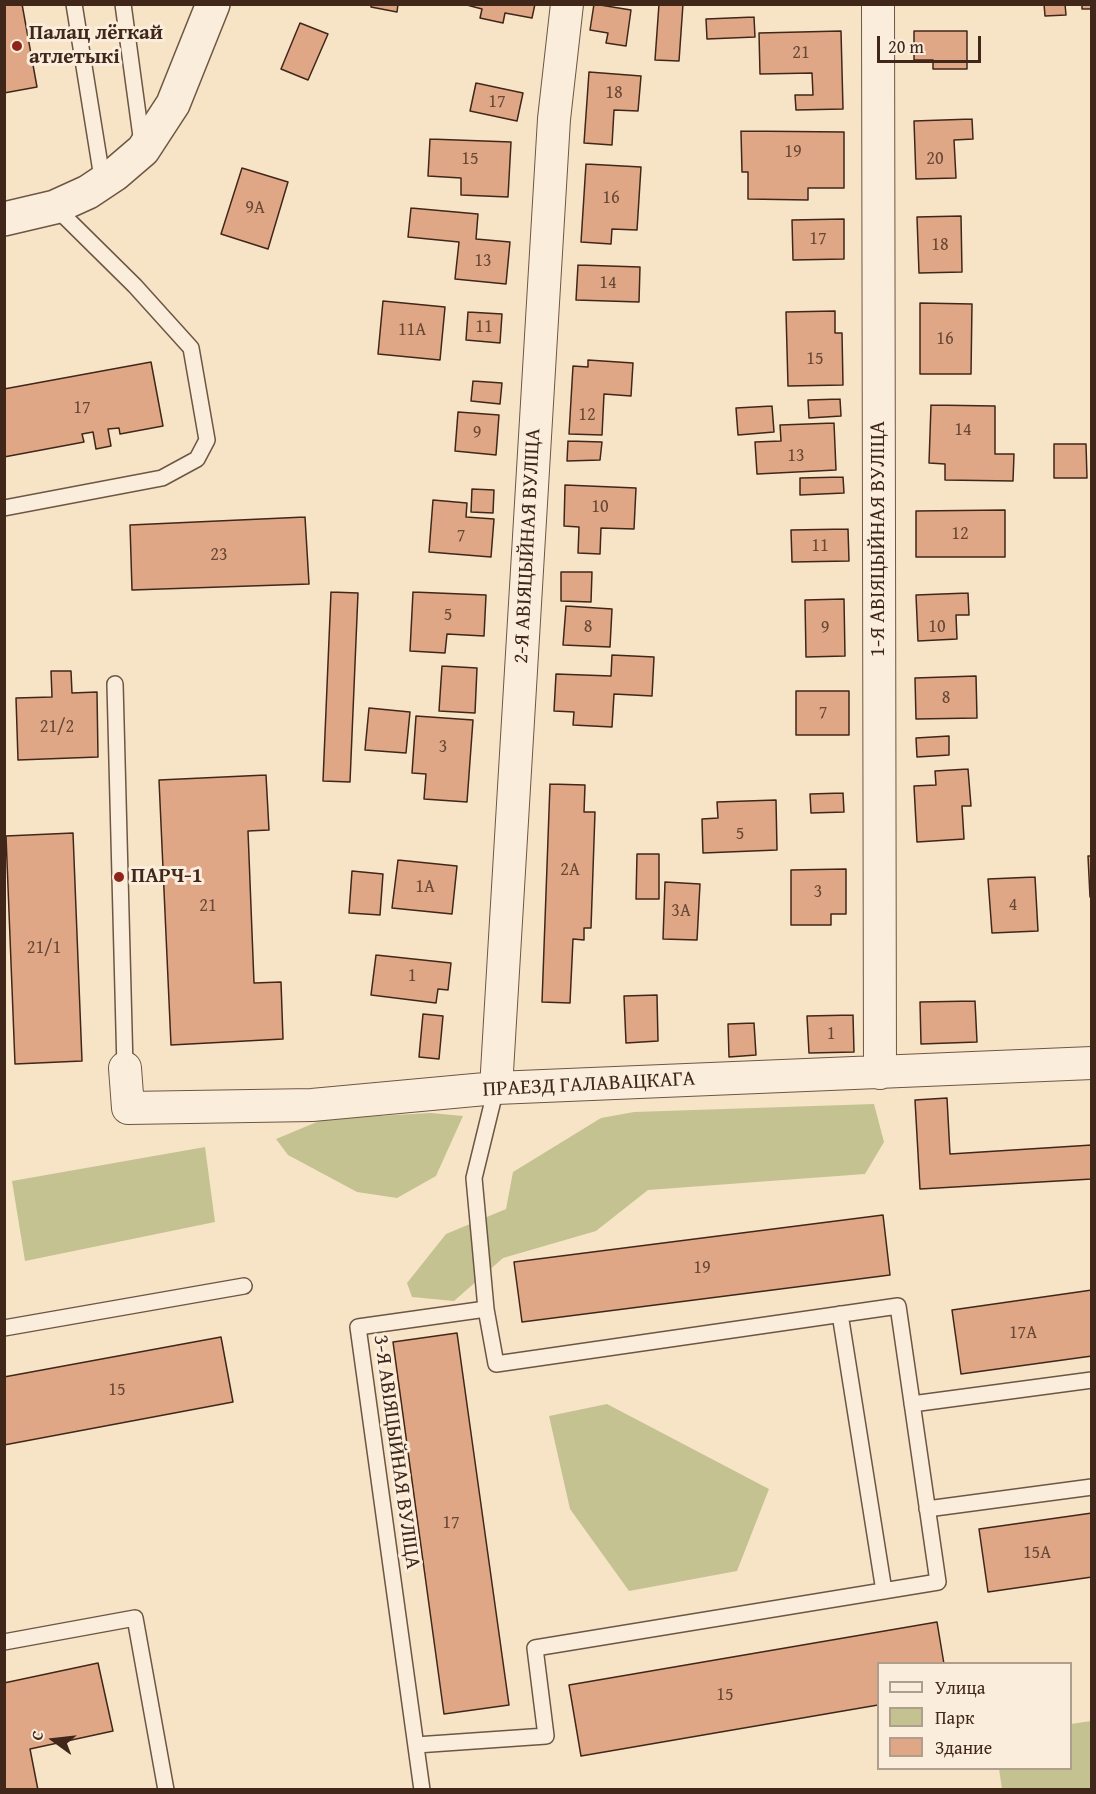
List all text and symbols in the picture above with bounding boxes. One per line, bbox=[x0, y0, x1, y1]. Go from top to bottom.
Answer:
place label: Палац лёгкай атлетыкі bbox=[29, 21, 163, 71]
scale bar bbox=[880, 24, 984, 62]
text: 20 m bbox=[888, 33, 924, 60]
marker: Палац лёгкай атлетыкі bbox=[10, 39, 24, 53]
house number: 21 bbox=[792, 42, 810, 64]
house number: 18 bbox=[605, 82, 623, 104]
house number: 17 bbox=[488, 91, 506, 113]
house number: 19 bbox=[784, 141, 802, 163]
house number: 15 bbox=[461, 148, 479, 170]
house number: 20 bbox=[926, 148, 944, 170]
house number: 16 bbox=[602, 187, 620, 209]
house number: 9А bbox=[245, 197, 265, 219]
house number: 17 bbox=[809, 228, 827, 250]
house number: 18 bbox=[931, 234, 949, 256]
house number: 13 bbox=[474, 250, 492, 272]
house number: 14 bbox=[599, 272, 617, 294]
house number: 11 bbox=[475, 316, 493, 338]
house number: 11А bbox=[398, 319, 426, 341]
house number: 16 bbox=[936, 328, 954, 350]
house number: 15 bbox=[806, 348, 824, 370]
house number: 17 bbox=[73, 397, 91, 419]
house number: 12 bbox=[578, 404, 596, 426]
house number: 14 bbox=[954, 419, 972, 441]
street label: 1-Я АВІЯЦЫЙНАЯ ВУЛІЦА bbox=[866, 421, 892, 657]
house number: 9 bbox=[473, 422, 481, 444]
street label: 2-Я АВІЯЦЫЙНАЯ ВУЛІЦА bbox=[509, 427, 547, 665]
house number: 13 bbox=[787, 445, 805, 467]
house number: 10 bbox=[591, 496, 609, 518]
house number: 12 bbox=[951, 523, 969, 545]
house number: 7 bbox=[457, 525, 465, 547]
house number: 11 bbox=[811, 535, 829, 557]
house number: 23 bbox=[210, 544, 228, 566]
house number: 5 bbox=[444, 604, 452, 626]
house number: 8 bbox=[584, 616, 592, 638]
house number: 10 bbox=[928, 616, 946, 638]
house number: 9 bbox=[821, 617, 829, 639]
house number: 8 bbox=[942, 687, 950, 709]
house number: 7 bbox=[819, 702, 827, 724]
house number: 21/2 bbox=[40, 716, 74, 738]
house number: 3 bbox=[439, 736, 447, 758]
house number: 5 bbox=[736, 823, 744, 845]
house number: 2А bbox=[560, 859, 580, 881]
place label: ПАРЧ-1 bbox=[131, 864, 203, 890]
marker: ПАРЧ-1 bbox=[112, 870, 126, 884]
house number: 1А bbox=[415, 876, 435, 898]
house number: 3 bbox=[814, 881, 822, 903]
house number: 4 bbox=[1009, 894, 1017, 916]
house number: 21 bbox=[199, 895, 217, 917]
house number: 3А bbox=[671, 900, 691, 922]
house number: 21/1 bbox=[27, 937, 61, 959]
house number: 1 bbox=[408, 965, 416, 987]
house number: 1 bbox=[827, 1023, 835, 1045]
street label: ПРАЕЗД ГАЛАВАЦКАГА bbox=[482, 1067, 696, 1103]
house number: 19 bbox=[693, 1257, 711, 1279]
house number: 17А bbox=[1009, 1322, 1037, 1344]
street label: 3-Я АВІЯЦЫЙНАЯ ВУЛІЦА bbox=[367, 1333, 425, 1571]
house number: 15 bbox=[108, 1379, 126, 1401]
house number: 17 bbox=[442, 1512, 460, 1534]
house number: 15А bbox=[1023, 1542, 1051, 1564]
legend bbox=[877, 1662, 1072, 1770]
text: Улица bbox=[935, 1674, 985, 1701]
house number: 15 bbox=[716, 1684, 734, 1706]
text: Парк bbox=[935, 1704, 974, 1731]
north arrow bbox=[24, 1710, 84, 1770]
text: С bbox=[24, 1728, 49, 1743]
text: Здание bbox=[935, 1734, 992, 1761]

